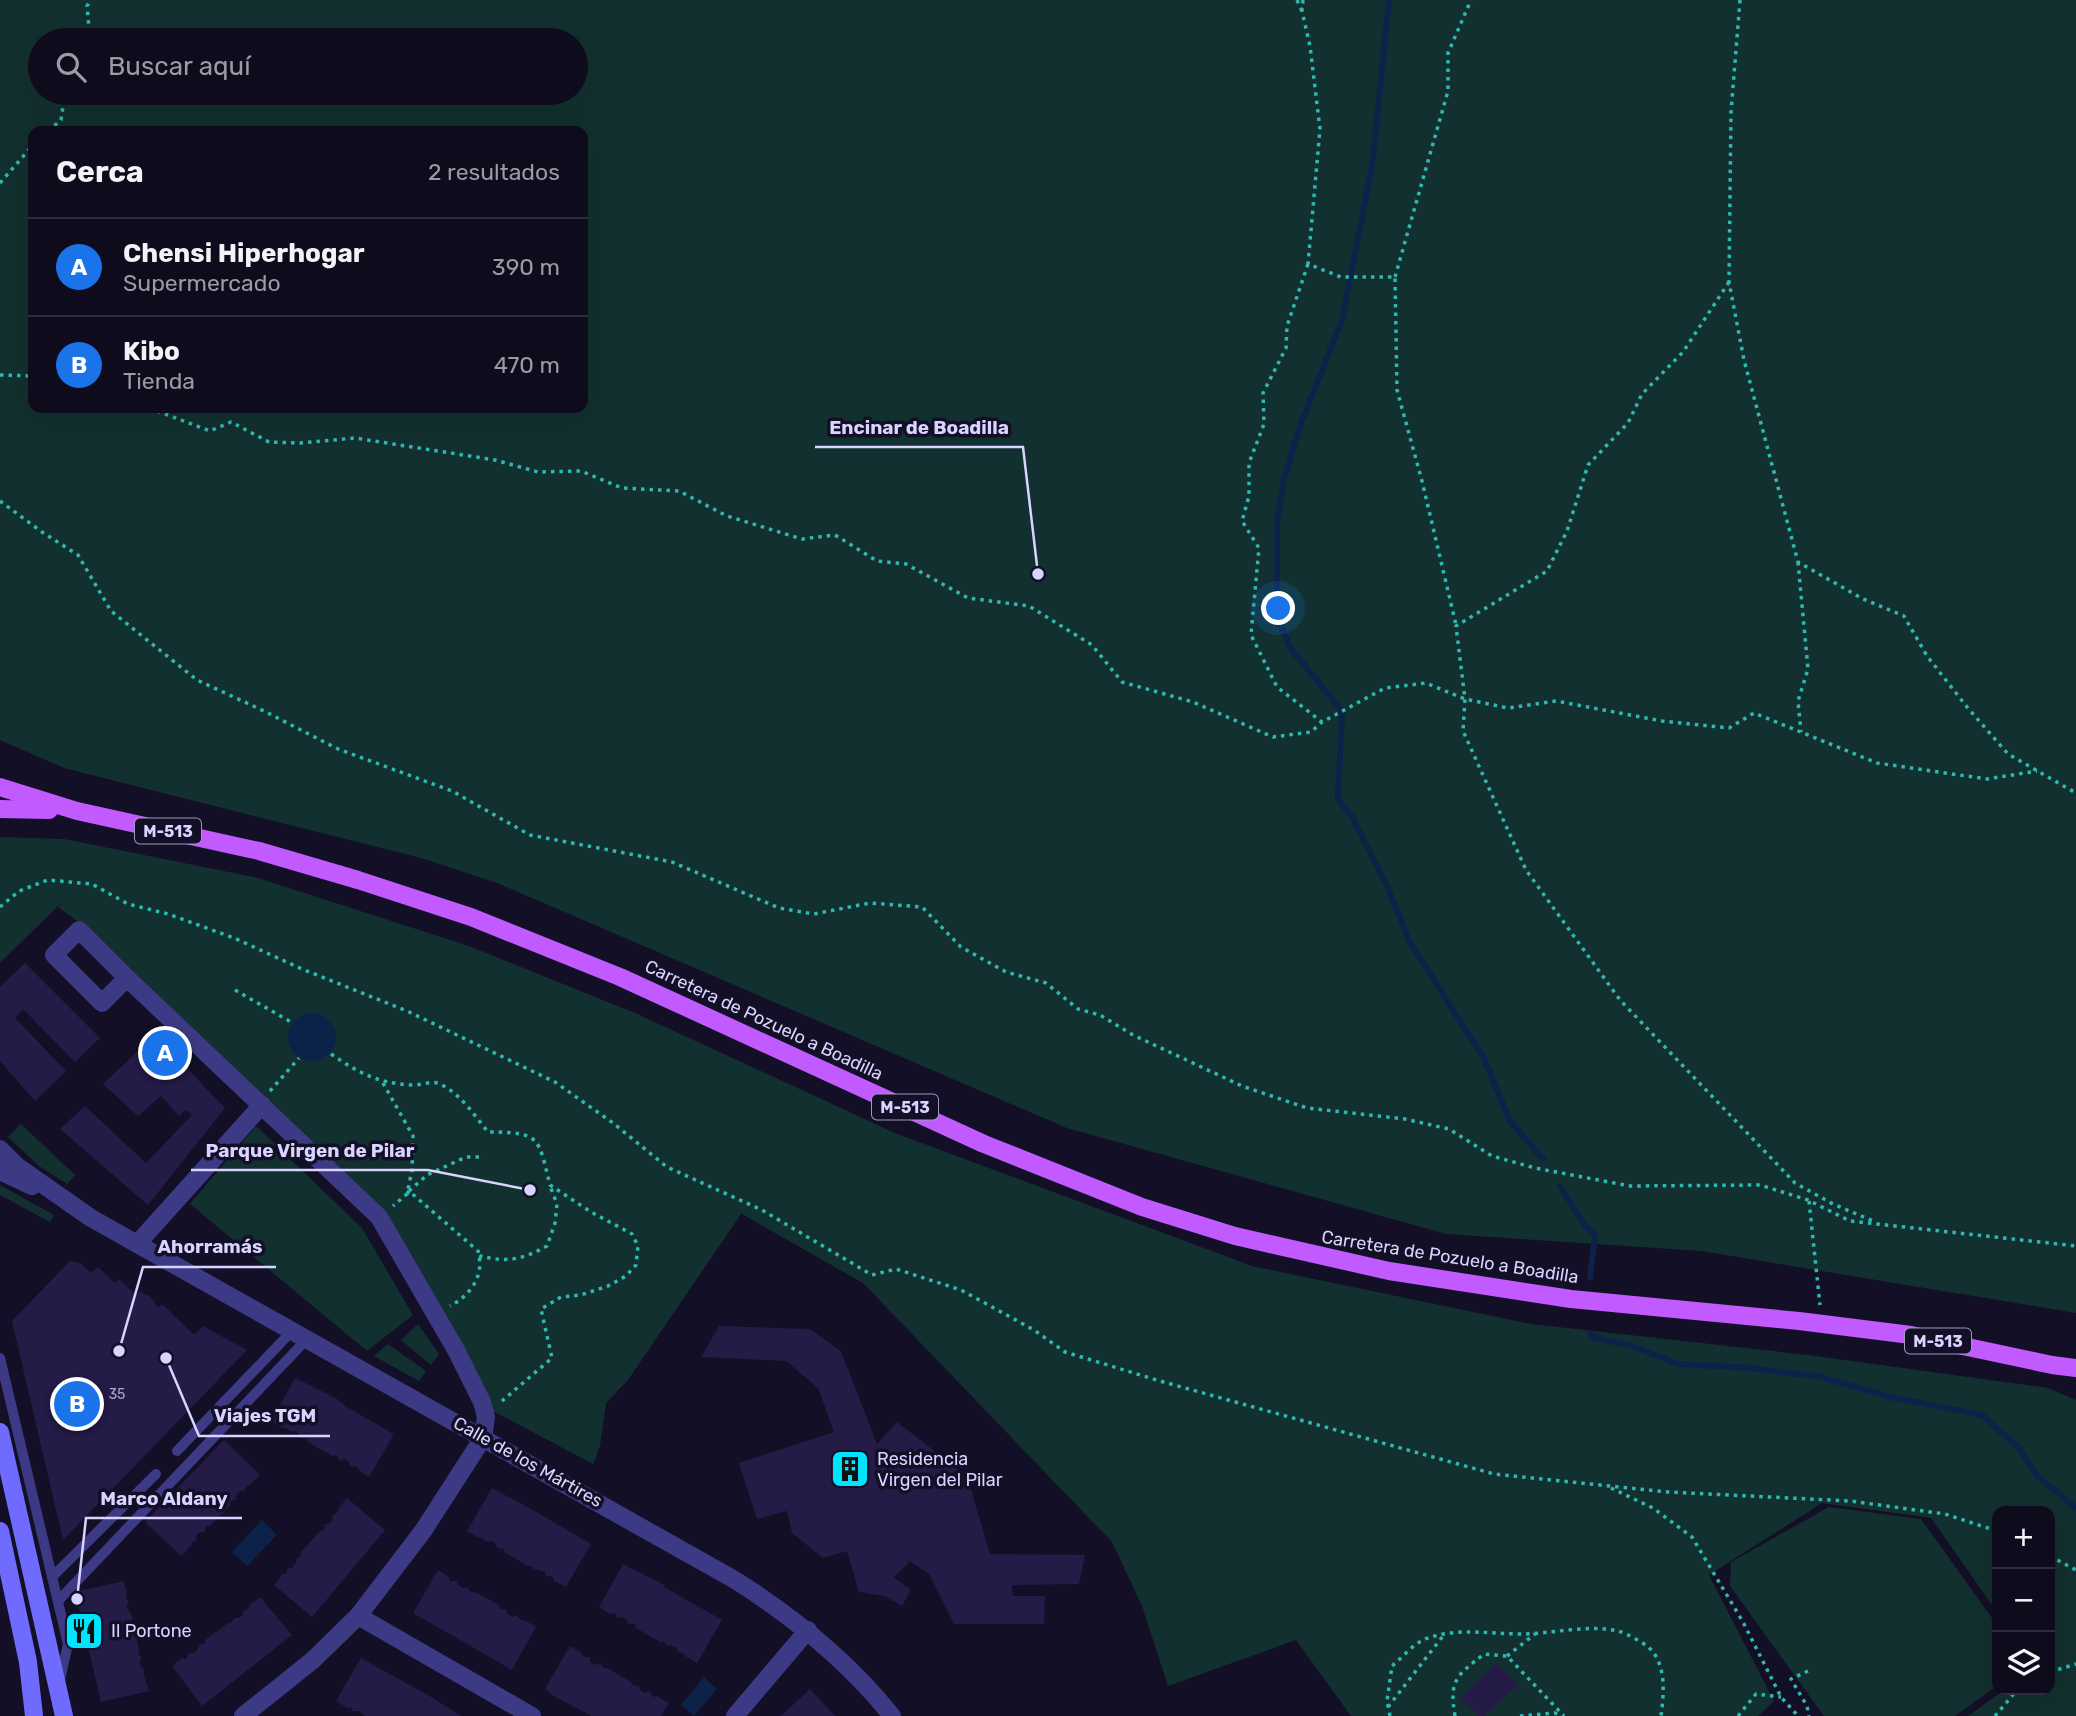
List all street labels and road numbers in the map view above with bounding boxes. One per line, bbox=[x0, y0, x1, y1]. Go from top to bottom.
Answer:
road number: M-513 bbox=[135, 818, 201, 844]
street label: Carretera de Pozuelo a Boadilla bbox=[642, 955, 886, 1085]
road number: M-513 bbox=[872, 1094, 938, 1120]
street label: Carretera de Pozuelo a Boadilla bbox=[1320, 1226, 1580, 1288]
road number: M-513 bbox=[1905, 1329, 1971, 1354]
street label: Calle de los Mártires bbox=[450, 1412, 606, 1512]

